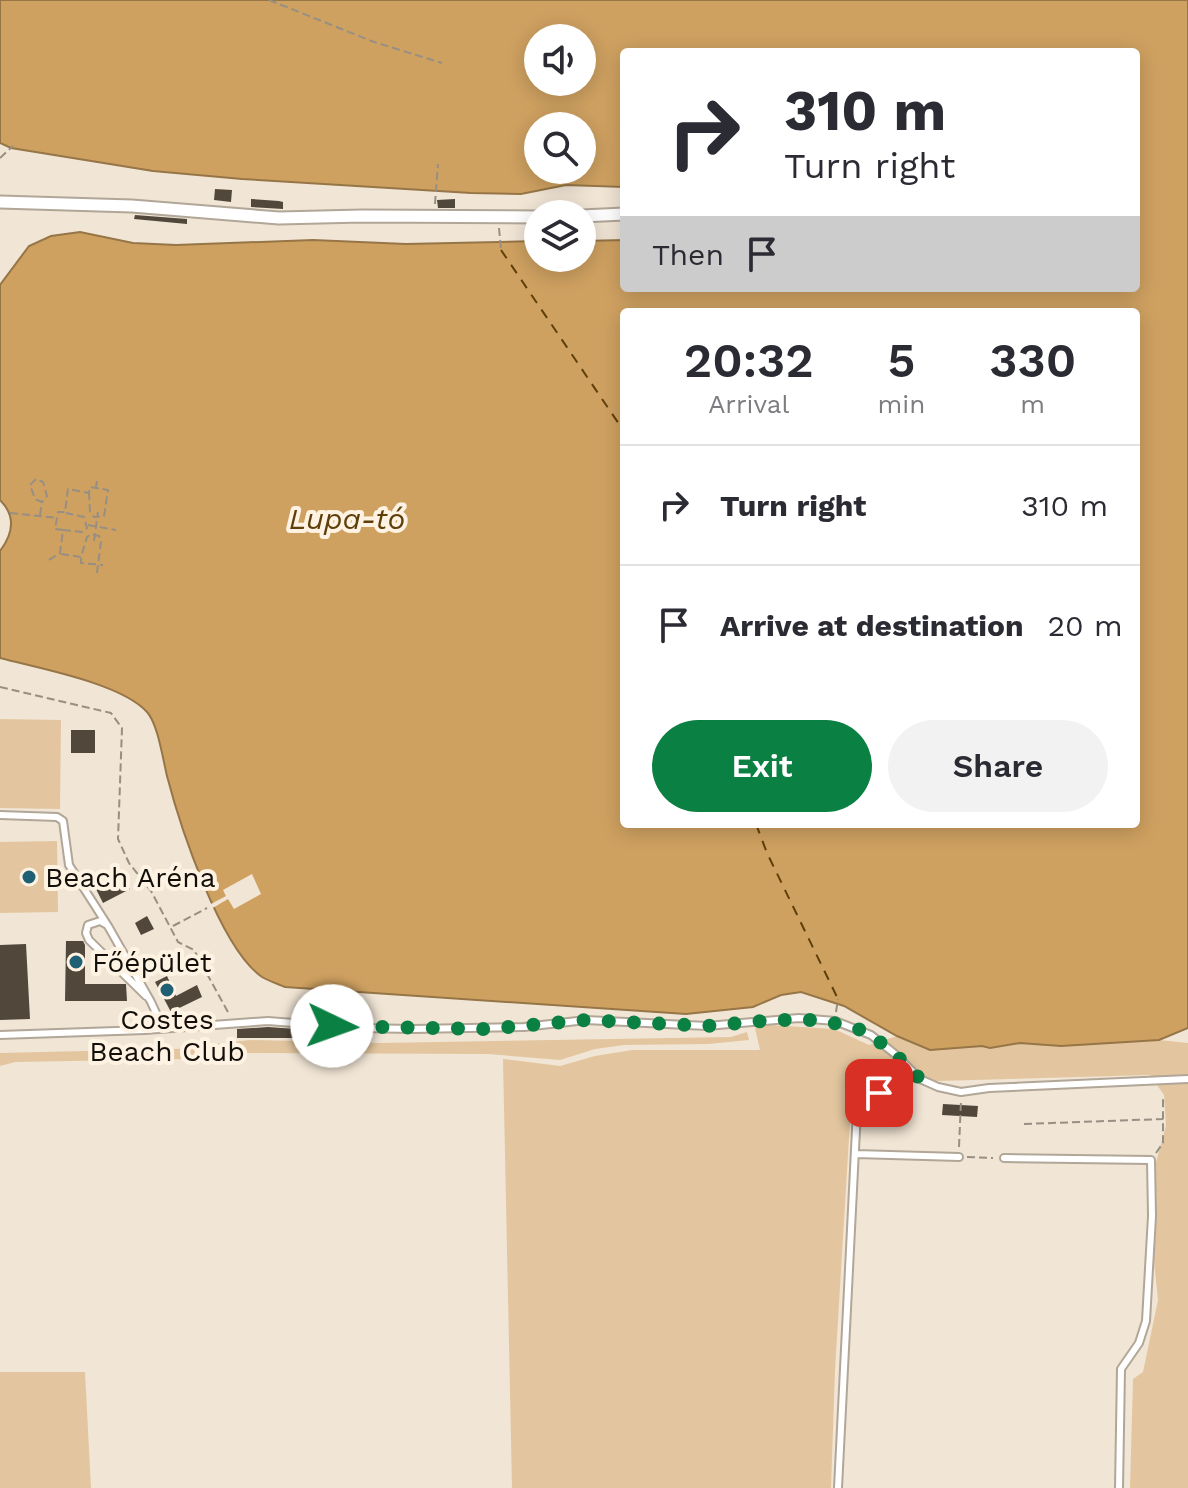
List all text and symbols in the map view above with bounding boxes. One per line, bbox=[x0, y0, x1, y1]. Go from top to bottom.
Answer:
map controls bbox=[524, 24, 596, 272]
button: sound bbox=[524, 24, 596, 96]
text: 310 m bbox=[784, 78, 946, 144]
icon: right bbox=[652, 80, 756, 184]
button: search bbox=[524, 112, 596, 184]
text: Turn right bbox=[784, 145, 955, 187]
button: layers bbox=[524, 200, 596, 272]
icon: arrive bbox=[740, 232, 784, 276]
text: Then bbox=[652, 237, 724, 272]
text: 20:32 bbox=[684, 332, 814, 389]
text: 5 bbox=[887, 332, 915, 389]
text: 330 bbox=[989, 332, 1076, 389]
text: Arrival bbox=[708, 389, 789, 419]
text: min bbox=[878, 389, 925, 419]
text: m bbox=[1020, 389, 1045, 419]
icon: right bbox=[652, 483, 696, 527]
text: Turn right bbox=[720, 488, 866, 523]
text: 310 m bbox=[1021, 488, 1108, 523]
water label: Lupa-tó bbox=[289, 501, 405, 536]
icon: arrive bbox=[652, 603, 696, 647]
text: Arrive at destination bbox=[720, 608, 1024, 643]
text: 20 m bbox=[1048, 608, 1123, 643]
button: Exit bbox=[652, 720, 872, 812]
button: Share bbox=[888, 720, 1108, 812]
place label: Beach Aréna bbox=[45, 861, 216, 894]
marker: Beach Aréna bbox=[20, 868, 38, 886]
place label: Főépület bbox=[92, 946, 212, 979]
marker: Főépület bbox=[67, 953, 85, 971]
marker: Costes Beach Club bbox=[158, 981, 176, 999]
position arrow bbox=[290, 984, 374, 1068]
place label: Costes Beach Club bbox=[89, 1003, 245, 1068]
pin bbox=[845, 1059, 913, 1127]
icon: arrive bbox=[857, 1071, 901, 1115]

